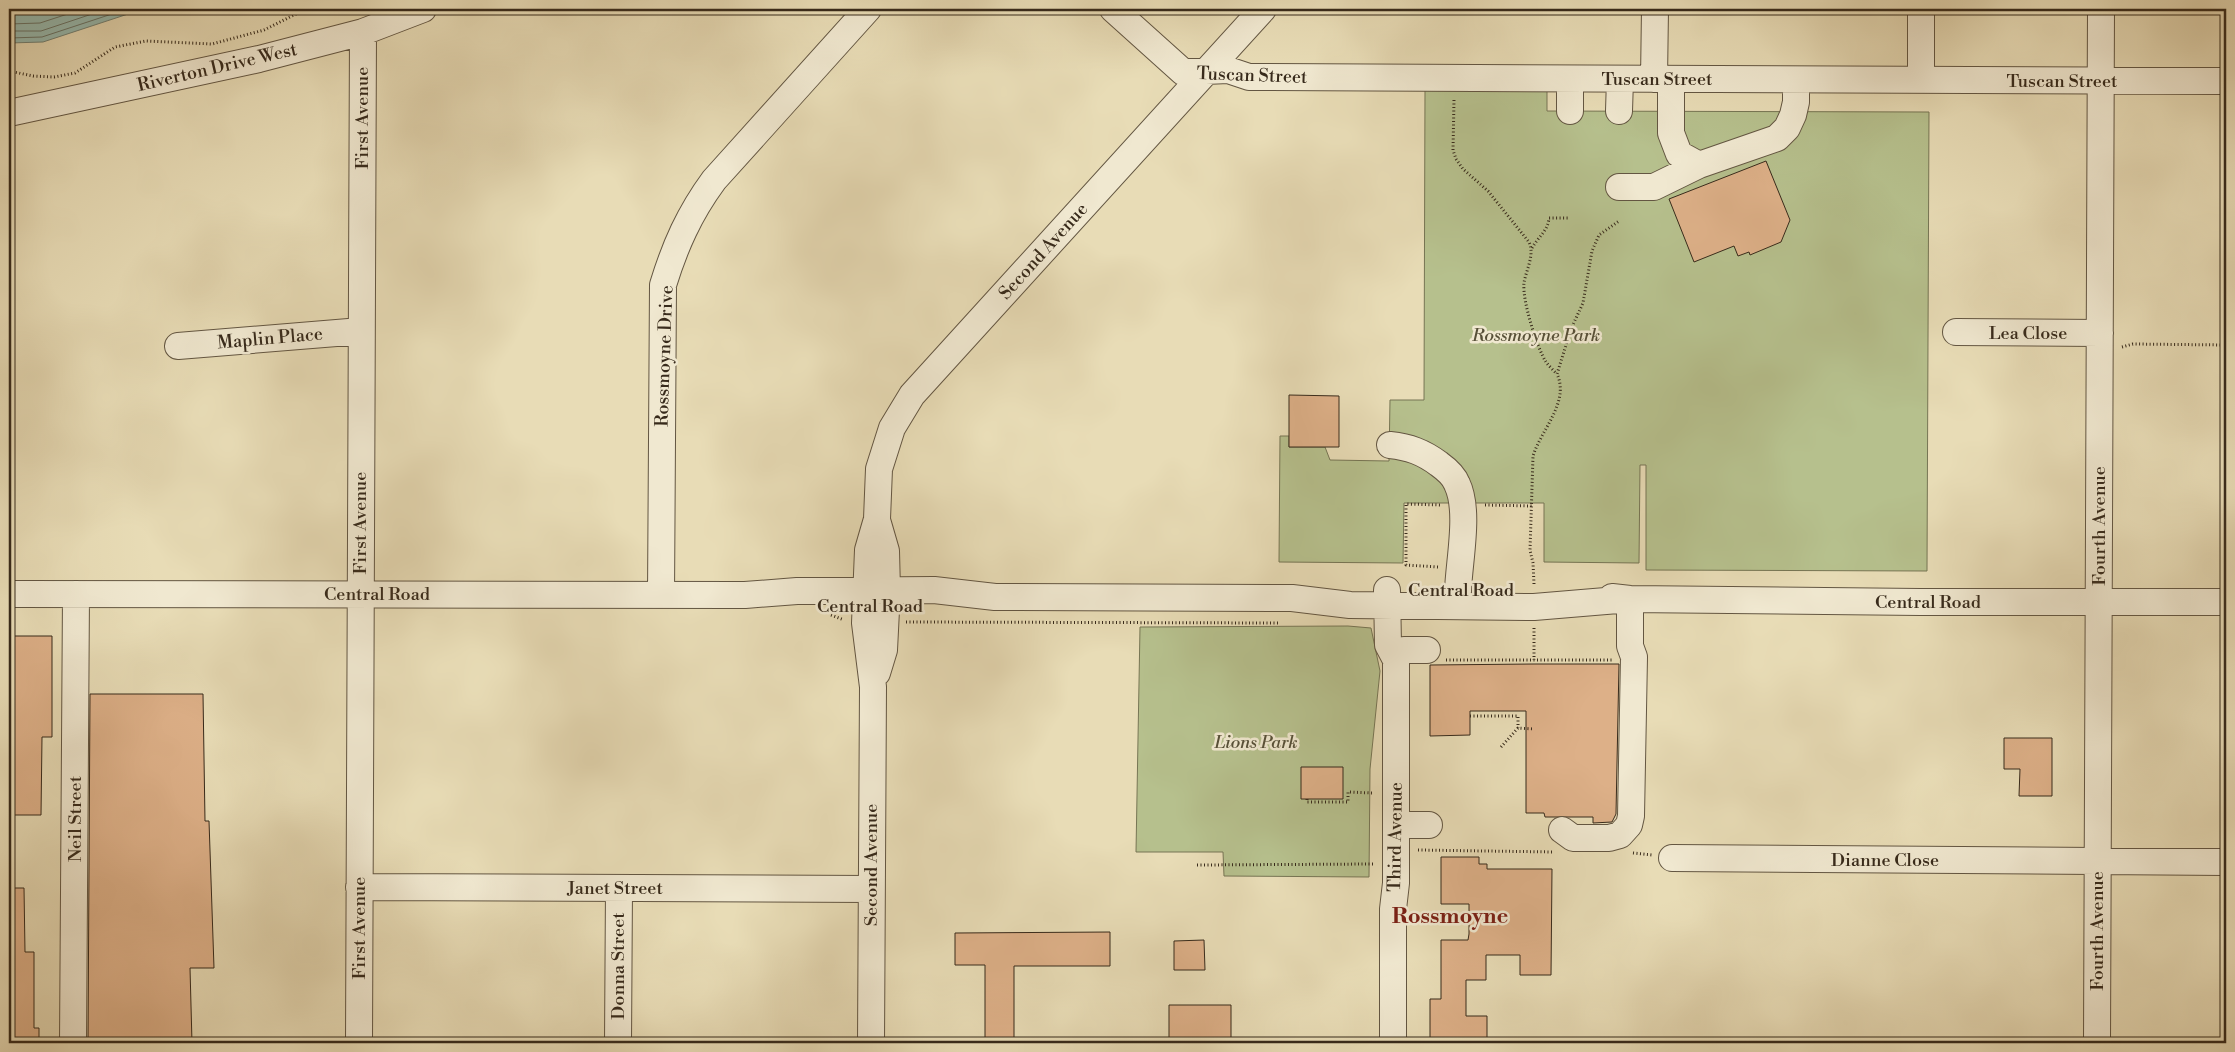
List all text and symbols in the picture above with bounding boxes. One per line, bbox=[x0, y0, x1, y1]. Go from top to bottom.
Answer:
street label: Riverton Drive West bbox=[135, 38, 300, 97]
street label: Tuscan Street bbox=[1196, 62, 1308, 89]
street label: First Avenue bbox=[351, 67, 374, 169]
street label: Tuscan Street bbox=[1602, 68, 1713, 91]
street label: Tuscan Street bbox=[2007, 70, 2118, 93]
street label: Second Avenue bbox=[994, 198, 1093, 305]
street label: Rossmoyne Drive bbox=[651, 285, 678, 427]
street label: Maplin Place bbox=[216, 322, 324, 355]
street label: Lea Close bbox=[1989, 322, 2067, 345]
park label: Rossmoyne Park bbox=[1471, 324, 1600, 347]
street label: Fourth Avenue bbox=[2088, 466, 2111, 586]
street label: First Avenue bbox=[349, 472, 372, 574]
street label: Central Road bbox=[1408, 579, 1515, 602]
street label: Central Road bbox=[324, 583, 431, 606]
street label: Central Road bbox=[1875, 591, 1982, 614]
street label: Central Road bbox=[817, 595, 924, 618]
park label: Lions Park bbox=[1213, 731, 1298, 754]
street label: Neil Street bbox=[64, 775, 87, 862]
street label: Third Avenue bbox=[1383, 782, 1408, 892]
street label: Second Avenue bbox=[860, 804, 883, 926]
street label: Dianne Close bbox=[1831, 849, 1939, 872]
street label: Fourth Avenue bbox=[2086, 871, 2109, 991]
street label: First Avenue bbox=[348, 877, 371, 979]
street label: Janet Street bbox=[566, 877, 663, 900]
district label: Rossmoyne bbox=[1392, 903, 1509, 930]
street label: Donna Street bbox=[607, 912, 630, 1020]

